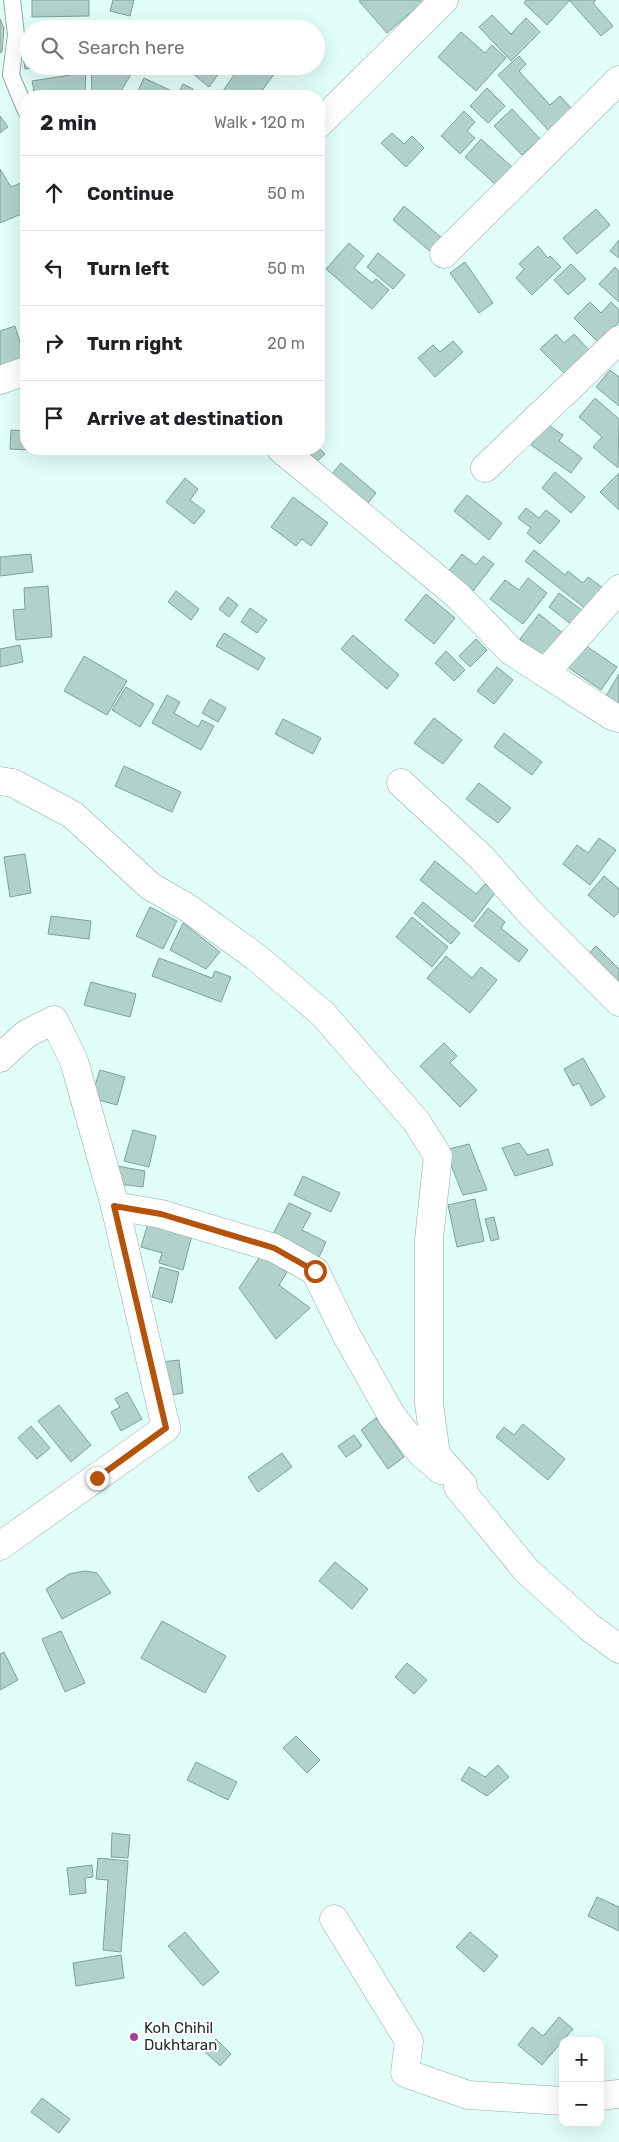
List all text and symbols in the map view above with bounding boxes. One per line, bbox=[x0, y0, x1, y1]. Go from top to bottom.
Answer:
search box bbox=[20, 20, 325, 75]
icon: search bbox=[38, 34, 66, 62]
text: Search here bbox=[78, 36, 185, 59]
text: 2 min bbox=[40, 110, 97, 135]
text: Walk · 120 m bbox=[214, 113, 305, 132]
icon: ahead bbox=[40, 179, 68, 207]
text: Continue bbox=[87, 182, 174, 205]
text: 50 m bbox=[267, 184, 305, 203]
icon: left bbox=[40, 254, 68, 282]
text: Turn left bbox=[87, 257, 169, 280]
text: 50 m bbox=[267, 259, 305, 278]
icon: right bbox=[40, 329, 68, 357]
text: Turn right bbox=[87, 332, 182, 355]
text: 20 m bbox=[267, 334, 305, 353]
icon: arrive bbox=[40, 404, 68, 432]
text: Arrive at destination bbox=[87, 407, 283, 430]
route start bbox=[304, 1260, 327, 1283]
route end bbox=[86, 1467, 109, 1490]
place label: Koh Chihil Dukhtaran bbox=[144, 2019, 217, 2054]
marker: Koh Chihil Dukhtaran bbox=[128, 2031, 140, 2043]
map controls bbox=[559, 2037, 604, 2127]
button: + bbox=[559, 2037, 604, 2082]
button: − bbox=[559, 2082, 604, 2127]

